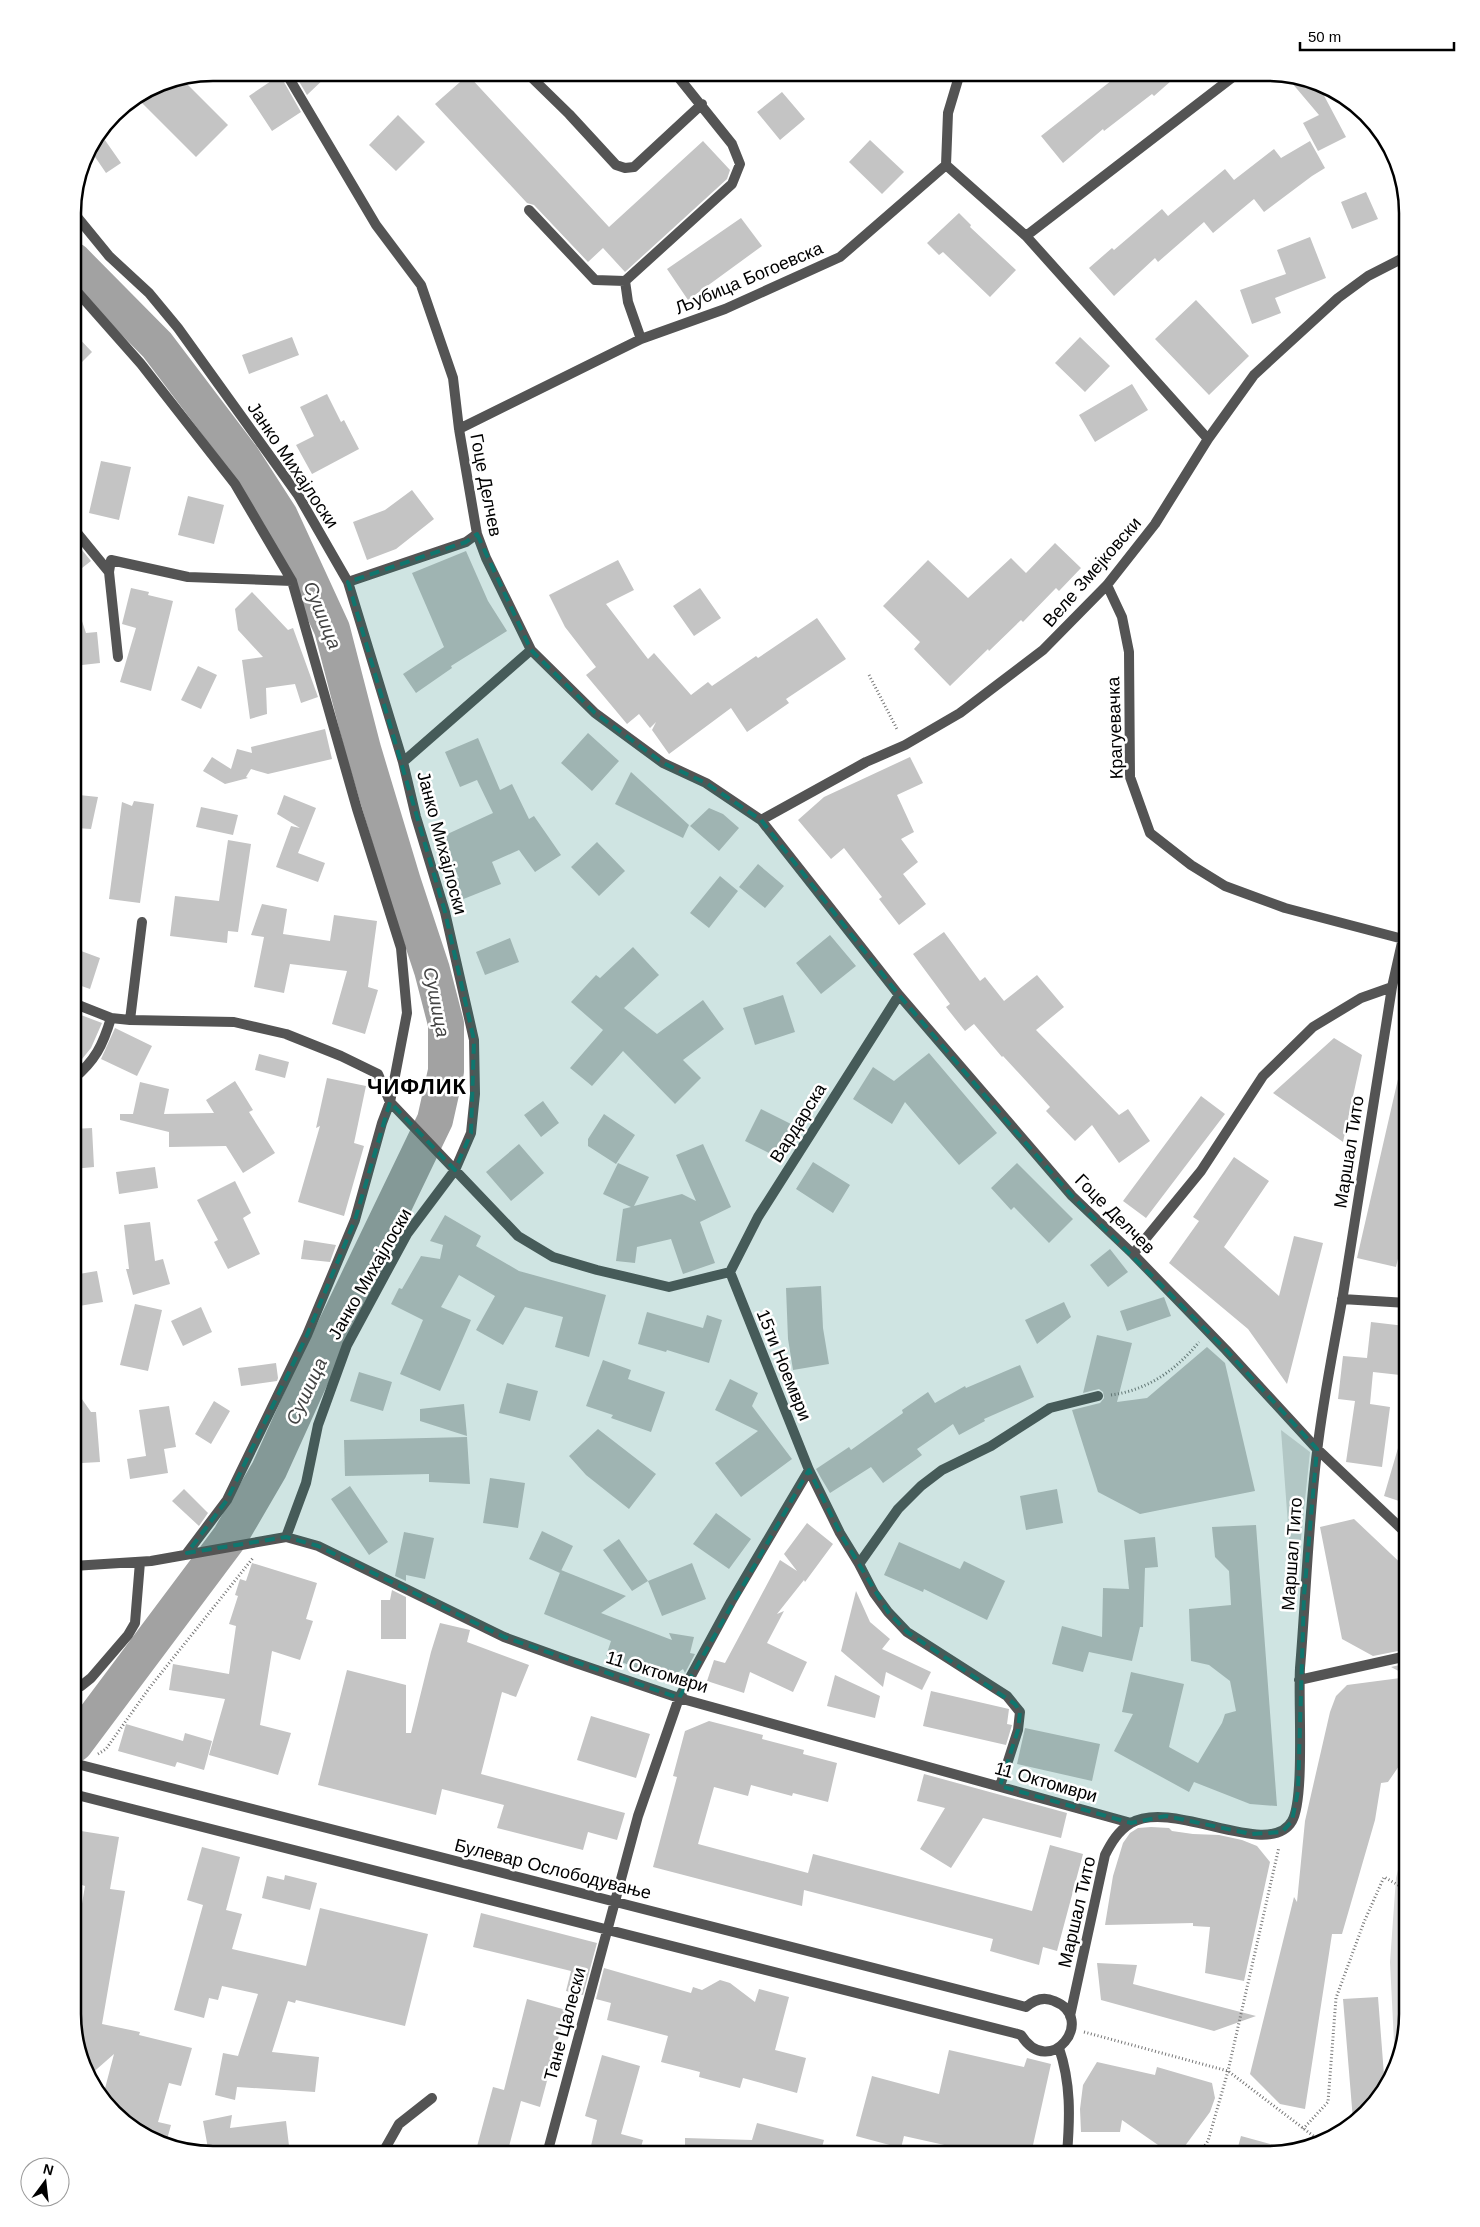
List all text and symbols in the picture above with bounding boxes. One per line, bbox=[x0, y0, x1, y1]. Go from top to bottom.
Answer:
scale bar bbox=[1300, 20, 1454, 52]
text: 50 m bbox=[1308, 28, 1341, 45]
street label: Љубица Богоевска bbox=[672, 237, 827, 318]
street label: Јанко Михајлоски bbox=[243, 398, 343, 532]
street label: Гоце Делчев bbox=[466, 432, 506, 538]
street label: Веле Змејковски bbox=[1039, 513, 1145, 631]
water label: Сушица bbox=[300, 578, 346, 652]
street label: Крагуевачка bbox=[1103, 675, 1127, 780]
street label: Јанко Михајлоски bbox=[413, 769, 471, 917]
water label: Сушица bbox=[419, 965, 454, 1039]
district label: ЧИФЛИК bbox=[367, 1074, 467, 1099]
street label: Вардарска bbox=[766, 1079, 831, 1166]
street label: Маршал Тито bbox=[1330, 1094, 1368, 1210]
street label: Гоце Делчев bbox=[1071, 1170, 1159, 1258]
street label: Јанко Михајлоски bbox=[324, 1205, 416, 1343]
street label: 15ти Ноември bbox=[753, 1306, 815, 1424]
water label: Сушица bbox=[282, 1355, 331, 1428]
street label: Маршал Тито bbox=[1278, 1497, 1306, 1611]
street label: 11 Октомври bbox=[603, 1647, 711, 1697]
street label: 11 Октомври bbox=[992, 1758, 1100, 1806]
street label: Булевар Ослободување bbox=[453, 1835, 653, 1903]
street label: Маршал Тито bbox=[1054, 1854, 1100, 1970]
street label: Тане Цалески bbox=[540, 1965, 590, 2083]
north arrow bbox=[20, 2157, 70, 2207]
text: N bbox=[41, 2160, 55, 2178]

